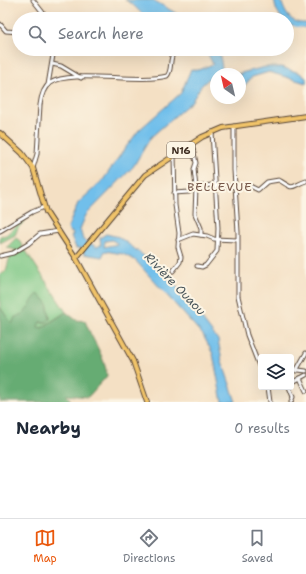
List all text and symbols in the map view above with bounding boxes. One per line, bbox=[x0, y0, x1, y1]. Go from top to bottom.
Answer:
search box bbox=[12, 12, 294, 56]
icon: search bbox=[26, 23, 48, 45]
text: Search here bbox=[58, 24, 144, 44]
north arrow bbox=[210, 68, 246, 104]
road number: N16 bbox=[167, 142, 195, 158]
district label: BELLEVUE bbox=[187, 179, 253, 195]
water label: Rivière Ouaou bbox=[141, 249, 209, 319]
map controls bbox=[258, 354, 294, 390]
button: layers bbox=[258, 354, 294, 390]
text: Nearby bbox=[16, 417, 81, 439]
text: 0 results bbox=[234, 420, 290, 437]
tab: Map bbox=[33, 527, 57, 566]
tab: Directions bbox=[123, 527, 175, 566]
tab: Saved bbox=[242, 527, 273, 566]

